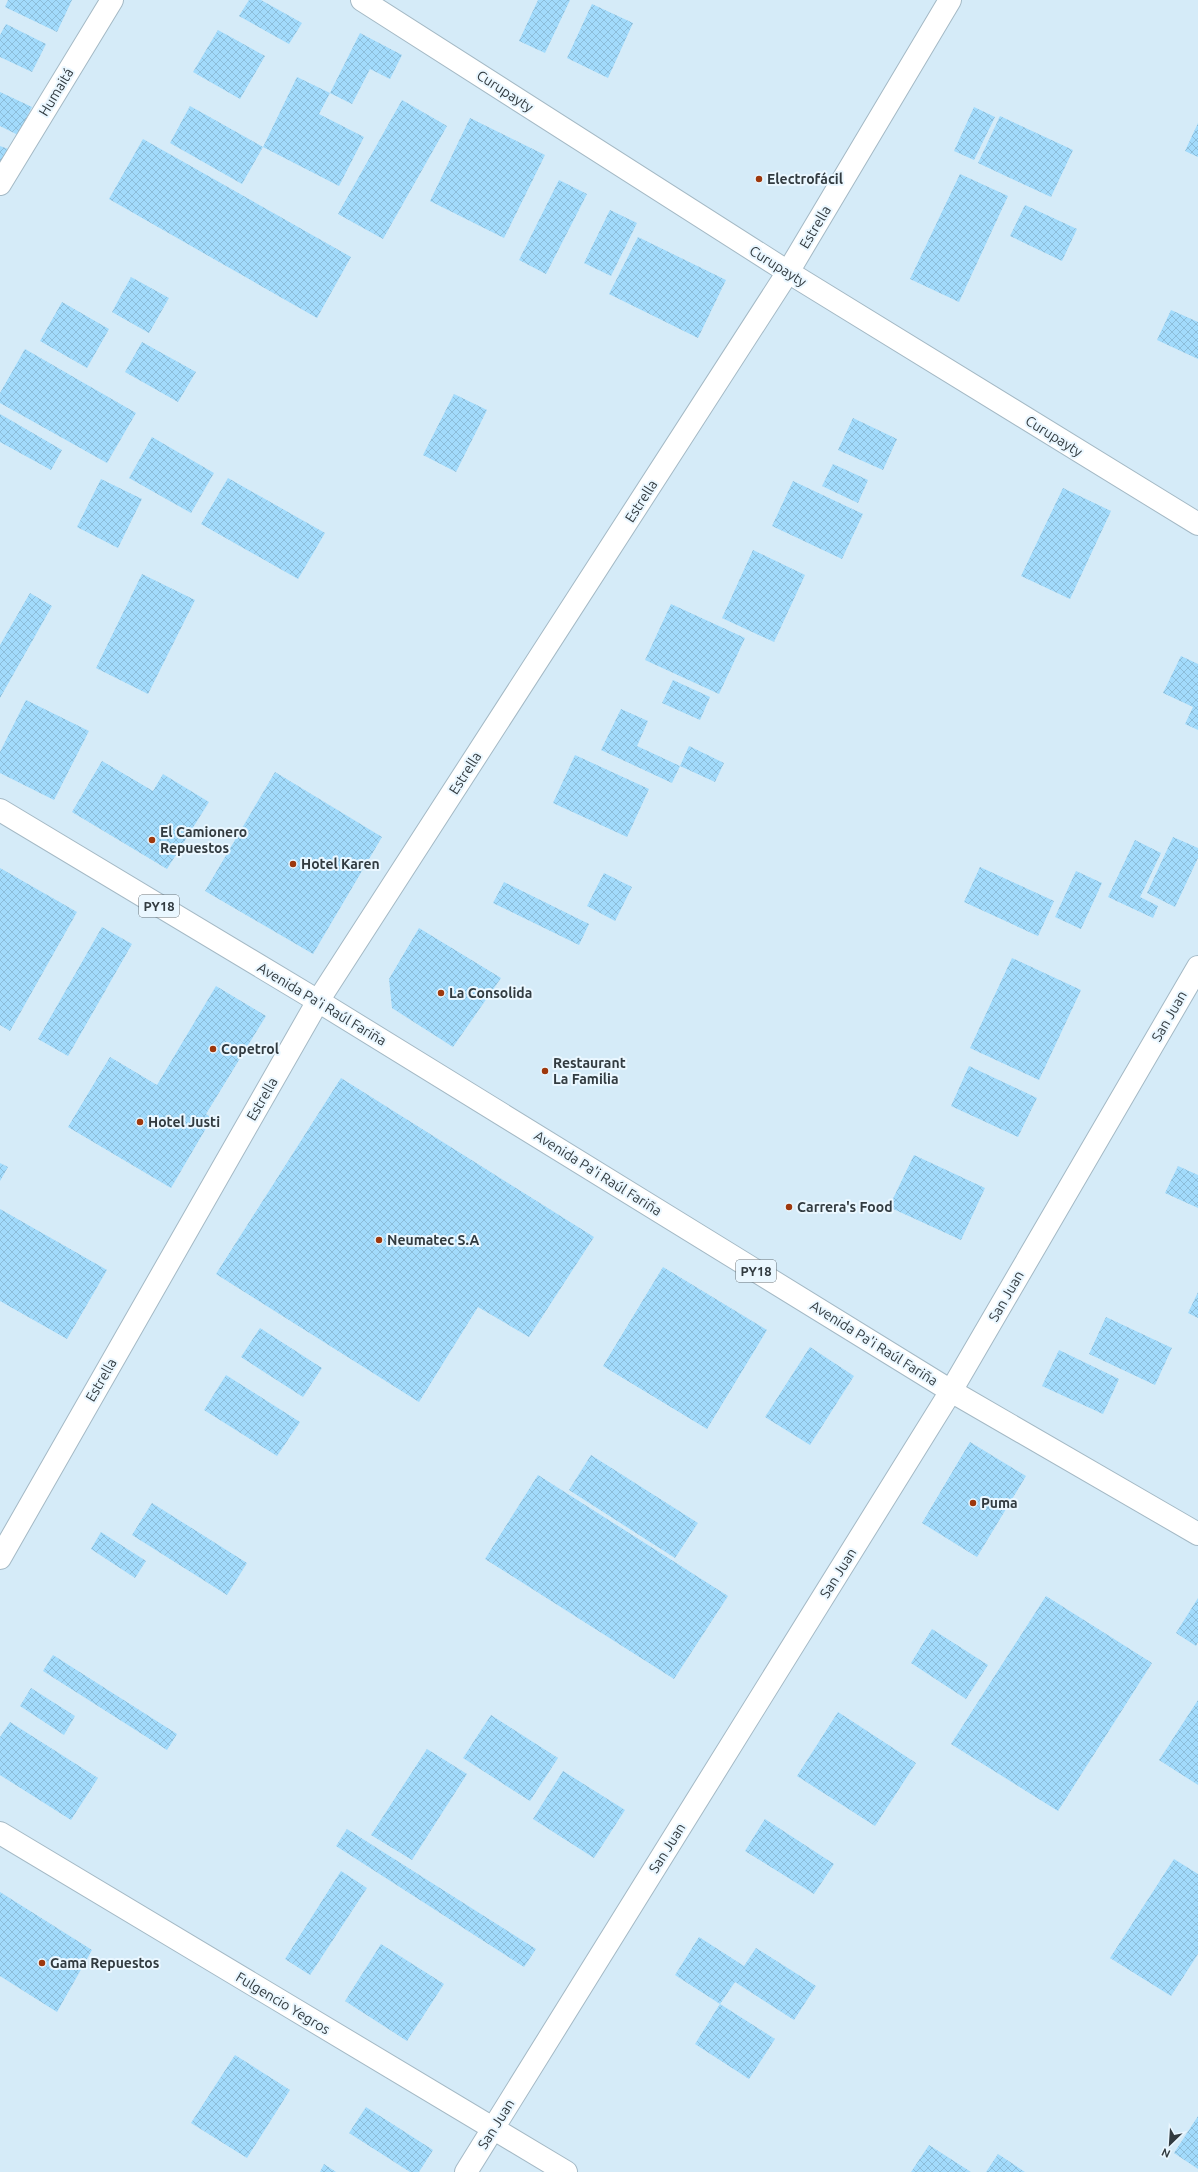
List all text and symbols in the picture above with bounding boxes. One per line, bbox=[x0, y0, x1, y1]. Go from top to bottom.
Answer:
street label: Humaitá bbox=[35, 65, 77, 119]
street label: Curupayty bbox=[474, 67, 536, 115]
place label: Electrofácil bbox=[767, 171, 843, 187]
marker: Electrofácil bbox=[754, 174, 764, 184]
street label: Estrella bbox=[796, 203, 834, 251]
street label: Curupayty bbox=[747, 242, 810, 290]
street label: Curupayty bbox=[1023, 412, 1086, 460]
street label: Estrella bbox=[621, 477, 661, 525]
street label: Estrella bbox=[445, 749, 485, 797]
place label: El Camionero Repuestos bbox=[160, 824, 247, 856]
marker: El Camionero Repuestos bbox=[147, 835, 157, 845]
place label: Hotel Karen bbox=[301, 856, 380, 872]
marker: Hotel Karen bbox=[288, 859, 298, 869]
road number: PY18 bbox=[139, 895, 179, 917]
street label: Avenida Pa'i Raúl Fariña bbox=[255, 959, 389, 1049]
place label: La Consolida bbox=[449, 985, 532, 1001]
marker: La Consolida bbox=[436, 988, 446, 998]
street label: San Juan bbox=[1148, 988, 1190, 1044]
place label: Copetrol bbox=[221, 1041, 279, 1057]
marker: Copetrol bbox=[208, 1044, 218, 1054]
place label: Restaurant La Familia bbox=[553, 1055, 626, 1087]
marker: Restaurant La Familia bbox=[540, 1066, 550, 1076]
street label: Estrella bbox=[243, 1075, 281, 1123]
place label: Hotel Justi bbox=[148, 1114, 220, 1130]
marker: Hotel Justi bbox=[135, 1117, 145, 1127]
street label: Avenida Pa'i Raúl Fariña bbox=[531, 1127, 665, 1219]
place label: Carrera's Food bbox=[797, 1199, 893, 1215]
marker: Carrera's Food bbox=[784, 1202, 794, 1212]
place label: Neumatec S.A bbox=[387, 1232, 479, 1248]
marker: Neumatec S.A bbox=[374, 1235, 384, 1245]
road number: PY18 bbox=[736, 1260, 776, 1282]
street label: San Juan bbox=[985, 1268, 1027, 1324]
street label: Avenida Pa'i Raúl Fariña bbox=[807, 1297, 941, 1389]
street label: Estrella bbox=[82, 1356, 120, 1404]
place label: Puma bbox=[981, 1495, 1018, 1511]
marker: Puma bbox=[968, 1498, 978, 1508]
street label: San Juan bbox=[816, 1545, 860, 1601]
street label: San Juan bbox=[645, 1820, 689, 1876]
place label: Gama Repuestos bbox=[50, 1955, 160, 1971]
marker: Gama Repuestos bbox=[37, 1958, 47, 1968]
street label: Fulgencio Yegros bbox=[233, 1969, 333, 2037]
street label: San Juan bbox=[474, 2096, 518, 2152]
north arrow bbox=[1150, 2124, 1190, 2164]
text: N bbox=[1160, 2146, 1172, 2160]

